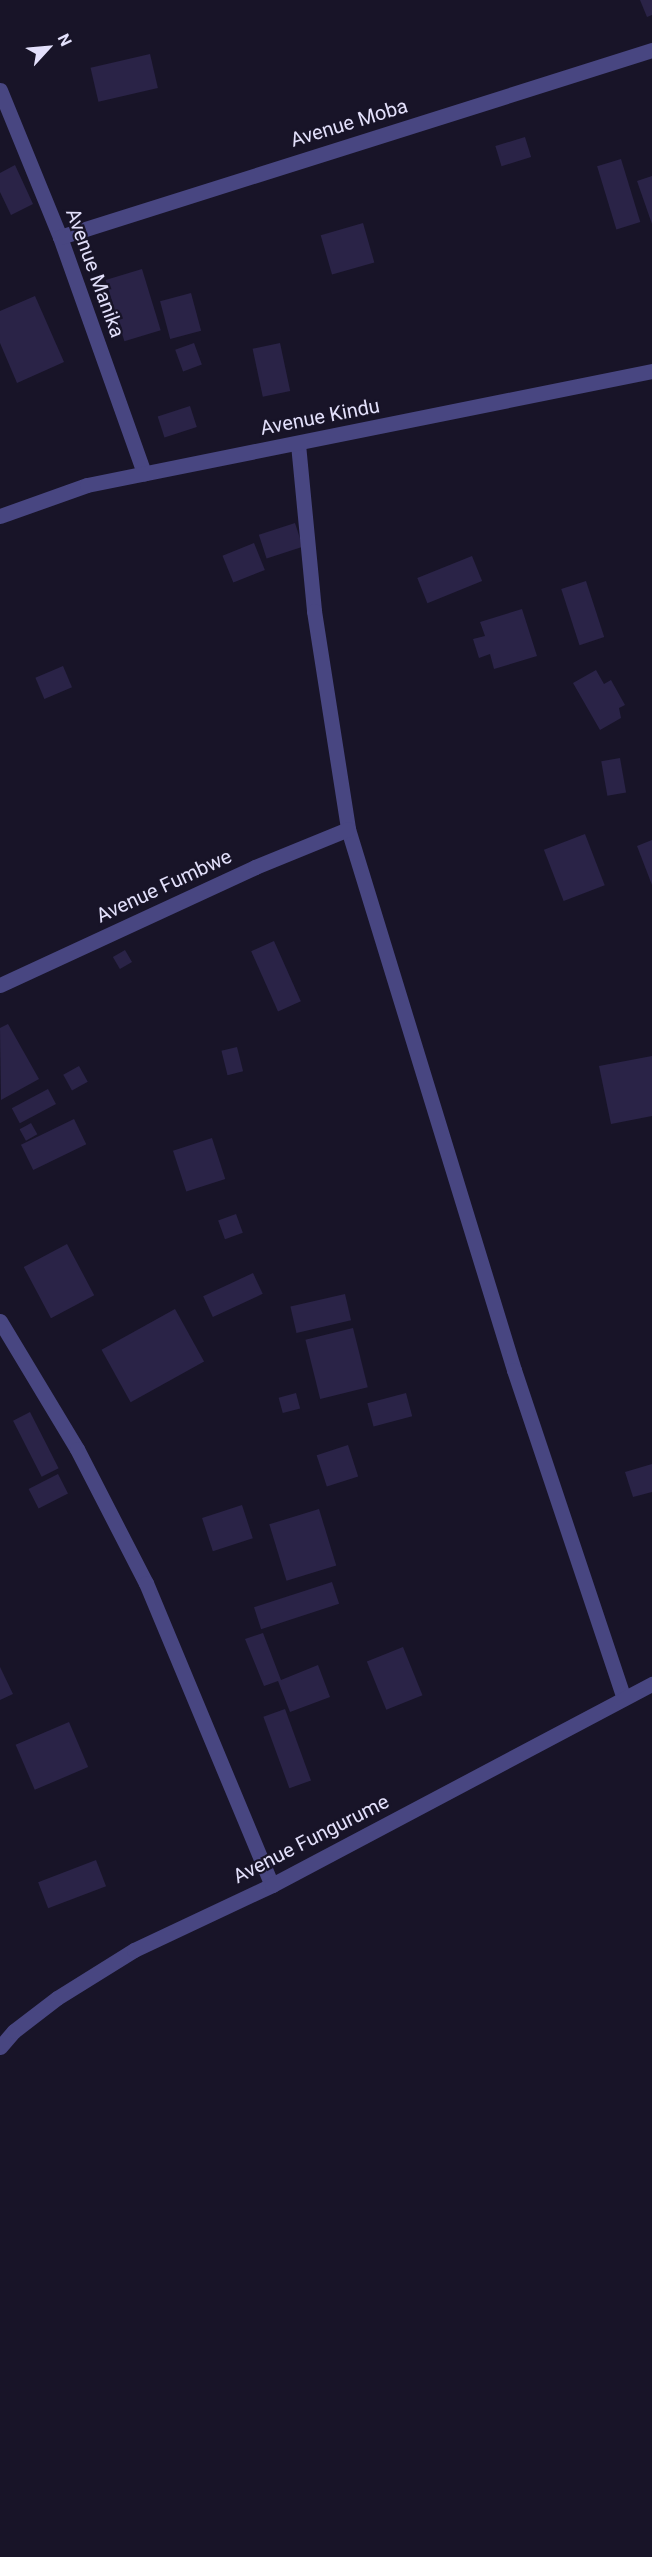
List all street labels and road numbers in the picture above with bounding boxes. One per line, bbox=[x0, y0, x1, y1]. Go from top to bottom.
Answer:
street label: Avenue Moba bbox=[287, 94, 411, 152]
street label: Avenue Manika bbox=[61, 205, 129, 341]
street label: Avenue Kindu bbox=[258, 394, 382, 440]
street label: Avenue Fumbwe bbox=[92, 844, 236, 928]
street label: Avenue Fungurume bbox=[229, 1789, 393, 1889]

